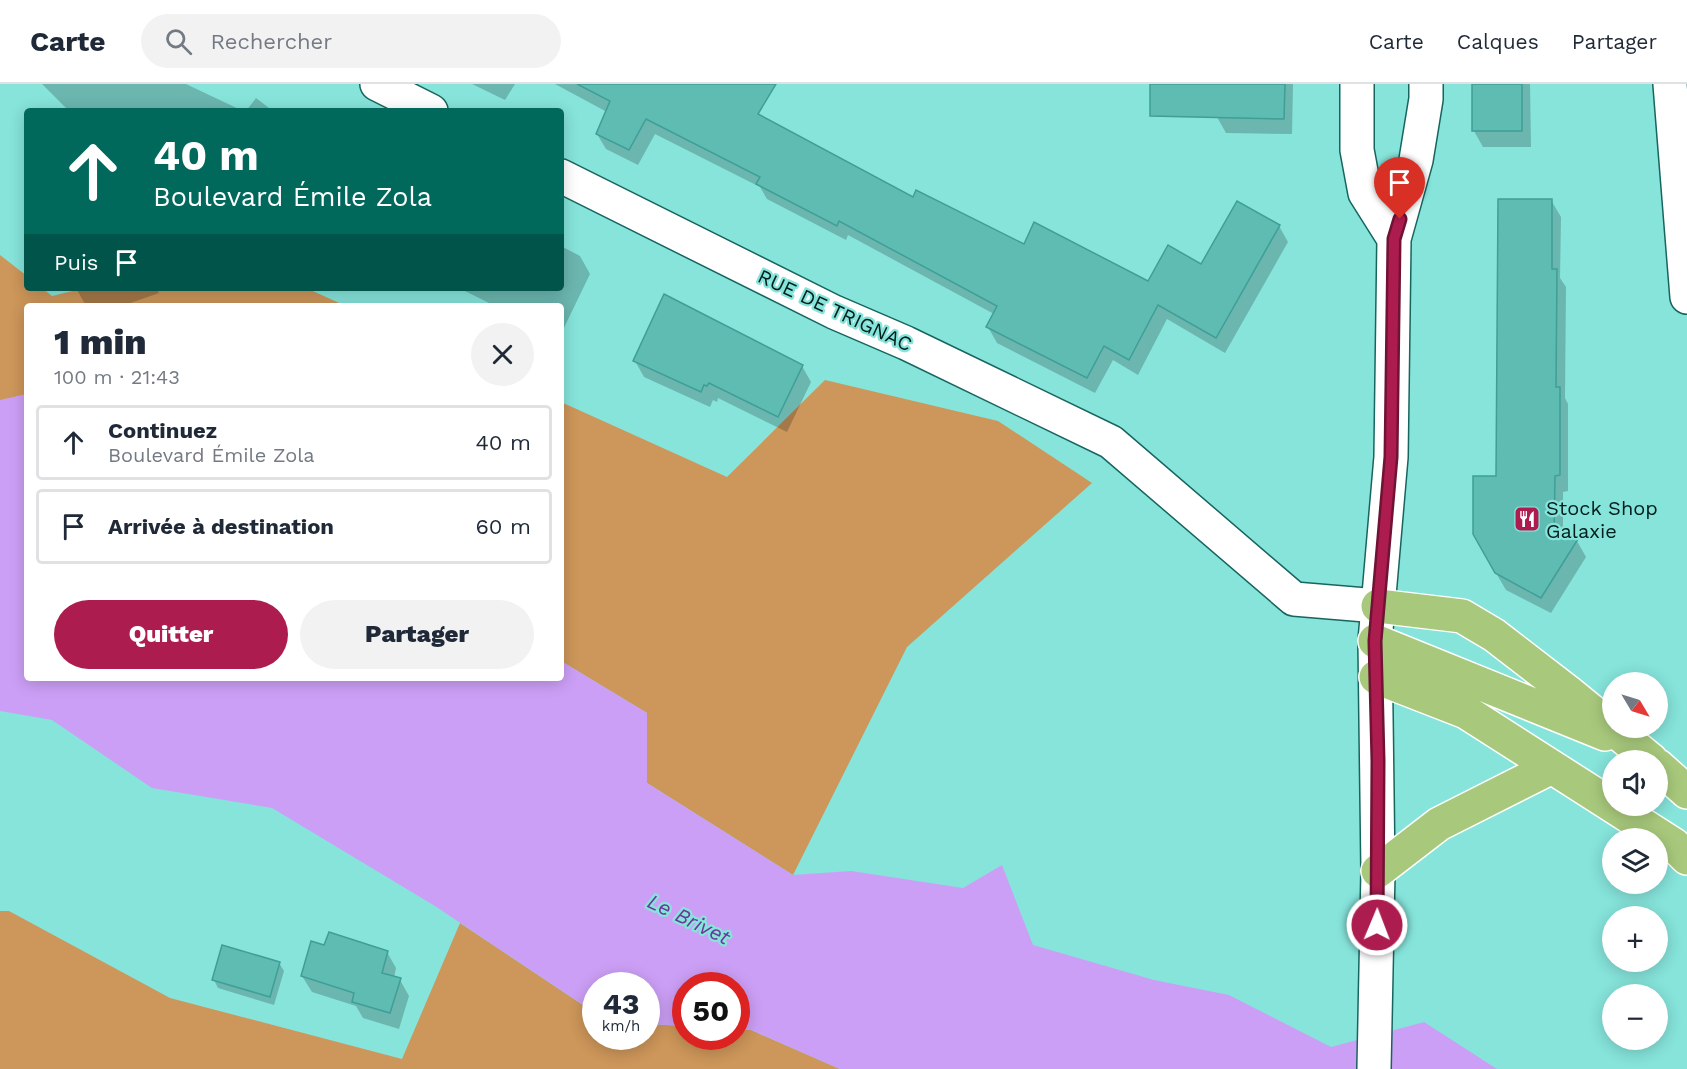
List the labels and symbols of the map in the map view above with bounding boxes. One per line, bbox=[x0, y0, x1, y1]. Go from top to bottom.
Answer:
pin bbox=[1374, 157, 1425, 219]
street label: RUE DE TRIGNAC bbox=[754, 264, 916, 356]
place label: Stock Shop Galaxie bbox=[1546, 496, 1658, 543]
restaurant icon: Stock Shop Galaxie bbox=[1512, 504, 1542, 534]
north arrow bbox=[1602, 672, 1668, 738]
water label: Le Brivet bbox=[644, 888, 735, 950]
position arrow bbox=[1345, 893, 1409, 957]
speed limit sign: 50 bbox=[672, 972, 750, 1050]

